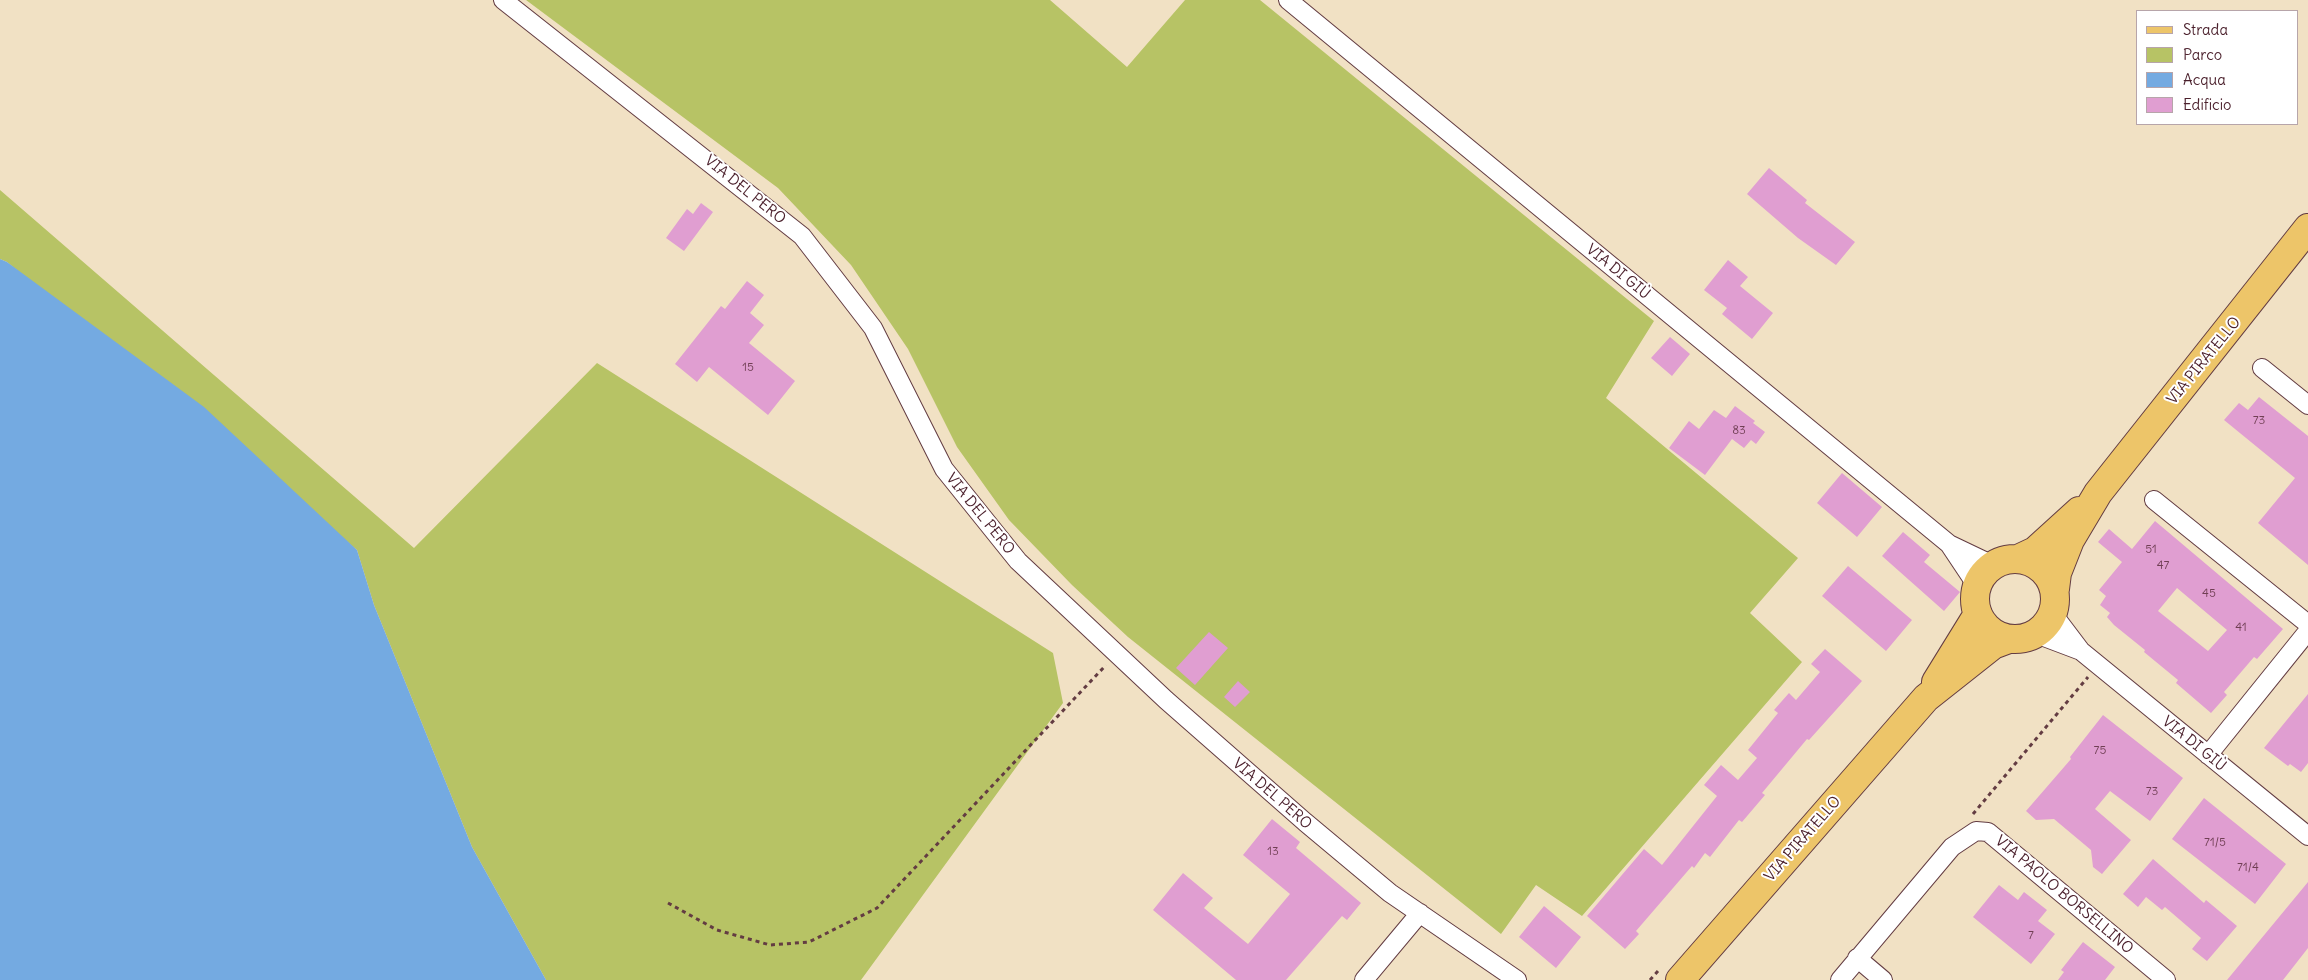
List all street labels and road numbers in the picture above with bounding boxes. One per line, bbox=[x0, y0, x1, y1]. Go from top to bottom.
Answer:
street label: VIA DEL PERO bbox=[701, 152, 789, 228]
street label: VIA DI GIÙ bbox=[1582, 241, 1654, 303]
street label: VIA PIRATELLO bbox=[2163, 314, 2245, 408]
street label: VIA DEL PERO bbox=[942, 470, 1018, 558]
street label: VIA DI GIÙ bbox=[2158, 713, 2230, 775]
street label: VIA DEL PERO bbox=[1229, 755, 1315, 833]
street label: VIA PIRATELLO bbox=[1761, 793, 1845, 885]
street label: VIA PAOLO BORSELLINO bbox=[1991, 832, 2137, 958]

